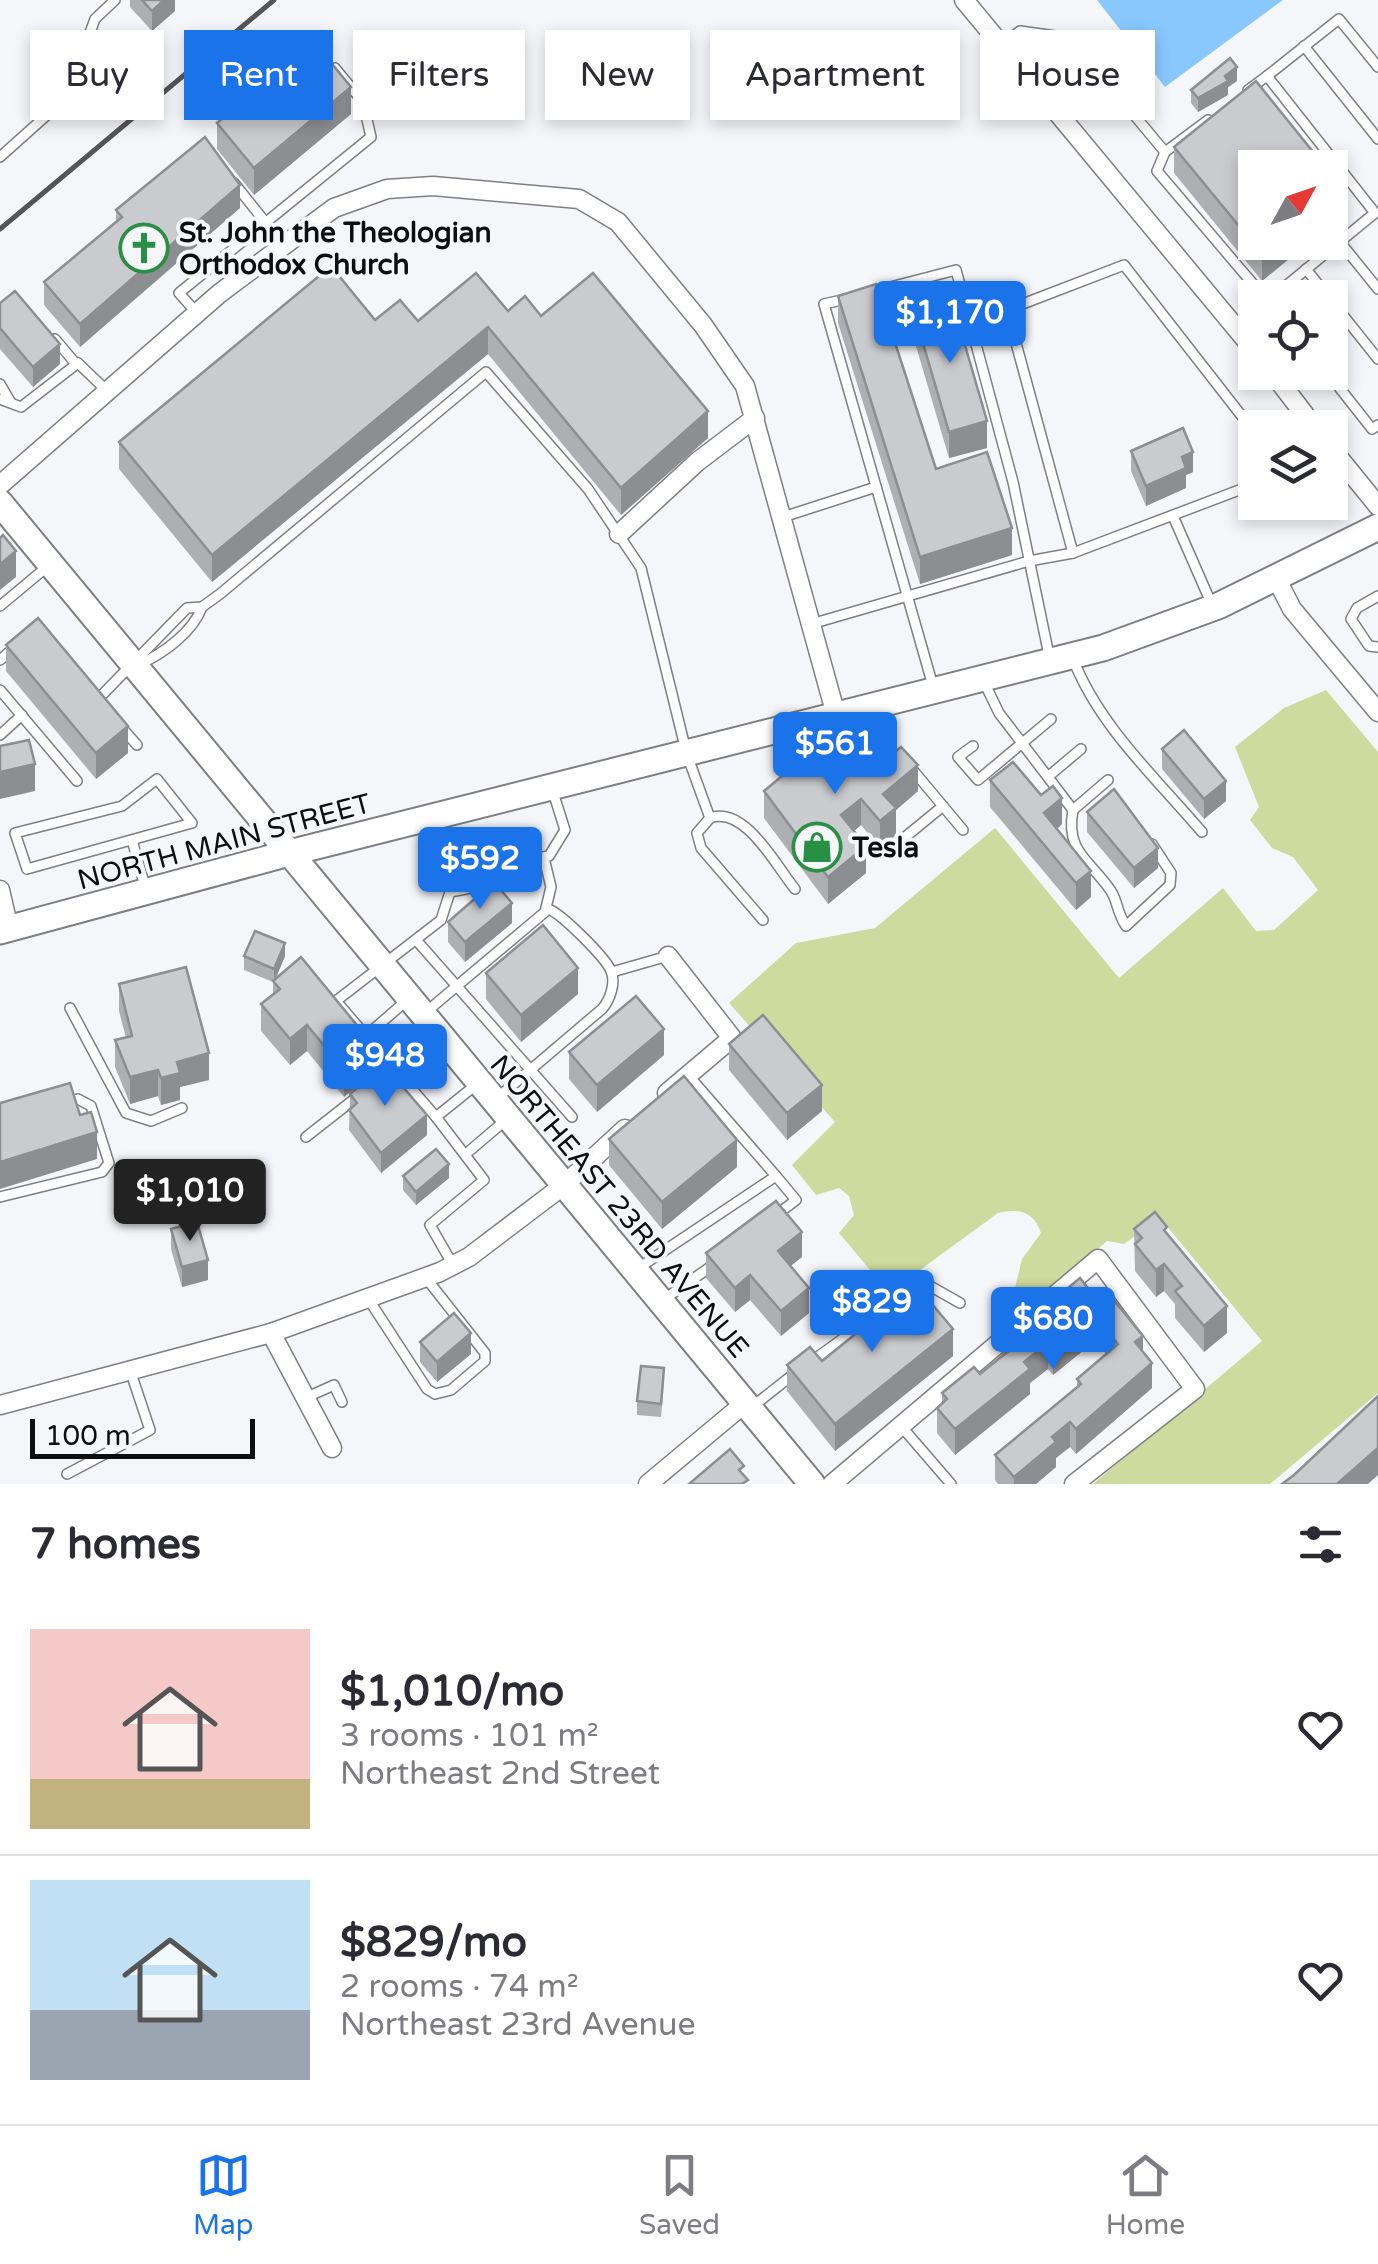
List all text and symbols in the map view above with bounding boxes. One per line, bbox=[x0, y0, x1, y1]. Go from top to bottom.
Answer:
chip: Buy bbox=[30, 30, 164, 120]
chip: Rent bbox=[184, 30, 333, 120]
chip: Filters bbox=[353, 30, 525, 120]
chip: New bbox=[545, 30, 690, 120]
chip: Apartment bbox=[710, 30, 960, 120]
chip: House bbox=[980, 30, 1155, 120]
north arrow bbox=[1238, 150, 1348, 260]
map controls bbox=[1238, 150, 1348, 520]
place label: St. John the Theologian Orthodox Church bbox=[179, 216, 491, 282]
church icon: St. John the Theologian Orthodox Church bbox=[118, 222, 170, 274]
button: locate bbox=[1238, 280, 1348, 390]
pin: $1,170 bbox=[869, 281, 1031, 366]
text: $1,170 bbox=[896, 294, 1004, 332]
button: layers bbox=[1238, 410, 1348, 520]
pin: $561 bbox=[776, 712, 894, 797]
text: $561 bbox=[795, 725, 875, 763]
street label: NORTH MAIN STREET bbox=[74, 786, 375, 898]
shop icon: Tesla bbox=[791, 821, 843, 873]
pin: $592 bbox=[421, 827, 539, 912]
place label: Tesla bbox=[851, 831, 919, 865]
text: $592 bbox=[440, 840, 520, 878]
pin: $948 bbox=[326, 1024, 444, 1109]
text: $948 bbox=[345, 1037, 425, 1075]
street label: NORTHEAST 23RD AVENUE bbox=[483, 1048, 756, 1365]
pin: $1,010 bbox=[109, 1159, 271, 1244]
text: $1,010 bbox=[136, 1172, 244, 1210]
pin: $829 bbox=[813, 1270, 931, 1355]
text: $829 bbox=[832, 1283, 912, 1321]
pin: $680 bbox=[994, 1287, 1112, 1372]
text: $680 bbox=[1013, 1300, 1093, 1338]
scale bar bbox=[30, 1414, 255, 1458]
text: 100 m bbox=[45, 1419, 131, 1453]
icon: filters bbox=[1293, 1517, 1348, 1572]
text: 7 homes bbox=[30, 1519, 201, 1570]
text: $1,010/mo bbox=[340, 1666, 564, 1717]
icon: home bbox=[110, 1669, 230, 1789]
icon: heart bbox=[1293, 1702, 1348, 1757]
text: 3 rooms · 101 m² bbox=[340, 1717, 599, 1755]
text: Northeast 2nd Street bbox=[340, 1755, 660, 1793]
text: $829/mo bbox=[340, 1917, 527, 1968]
icon: home bbox=[110, 1920, 230, 2040]
icon: heart bbox=[1293, 1953, 1348, 2008]
text: 2 rooms · 74 m² bbox=[340, 1968, 579, 2006]
text: Northeast 23rd Avenue bbox=[340, 2006, 696, 2044]
tab: Map bbox=[193, 2148, 253, 2242]
tab: Saved bbox=[639, 2148, 720, 2242]
tab: Home bbox=[1106, 2148, 1185, 2242]

